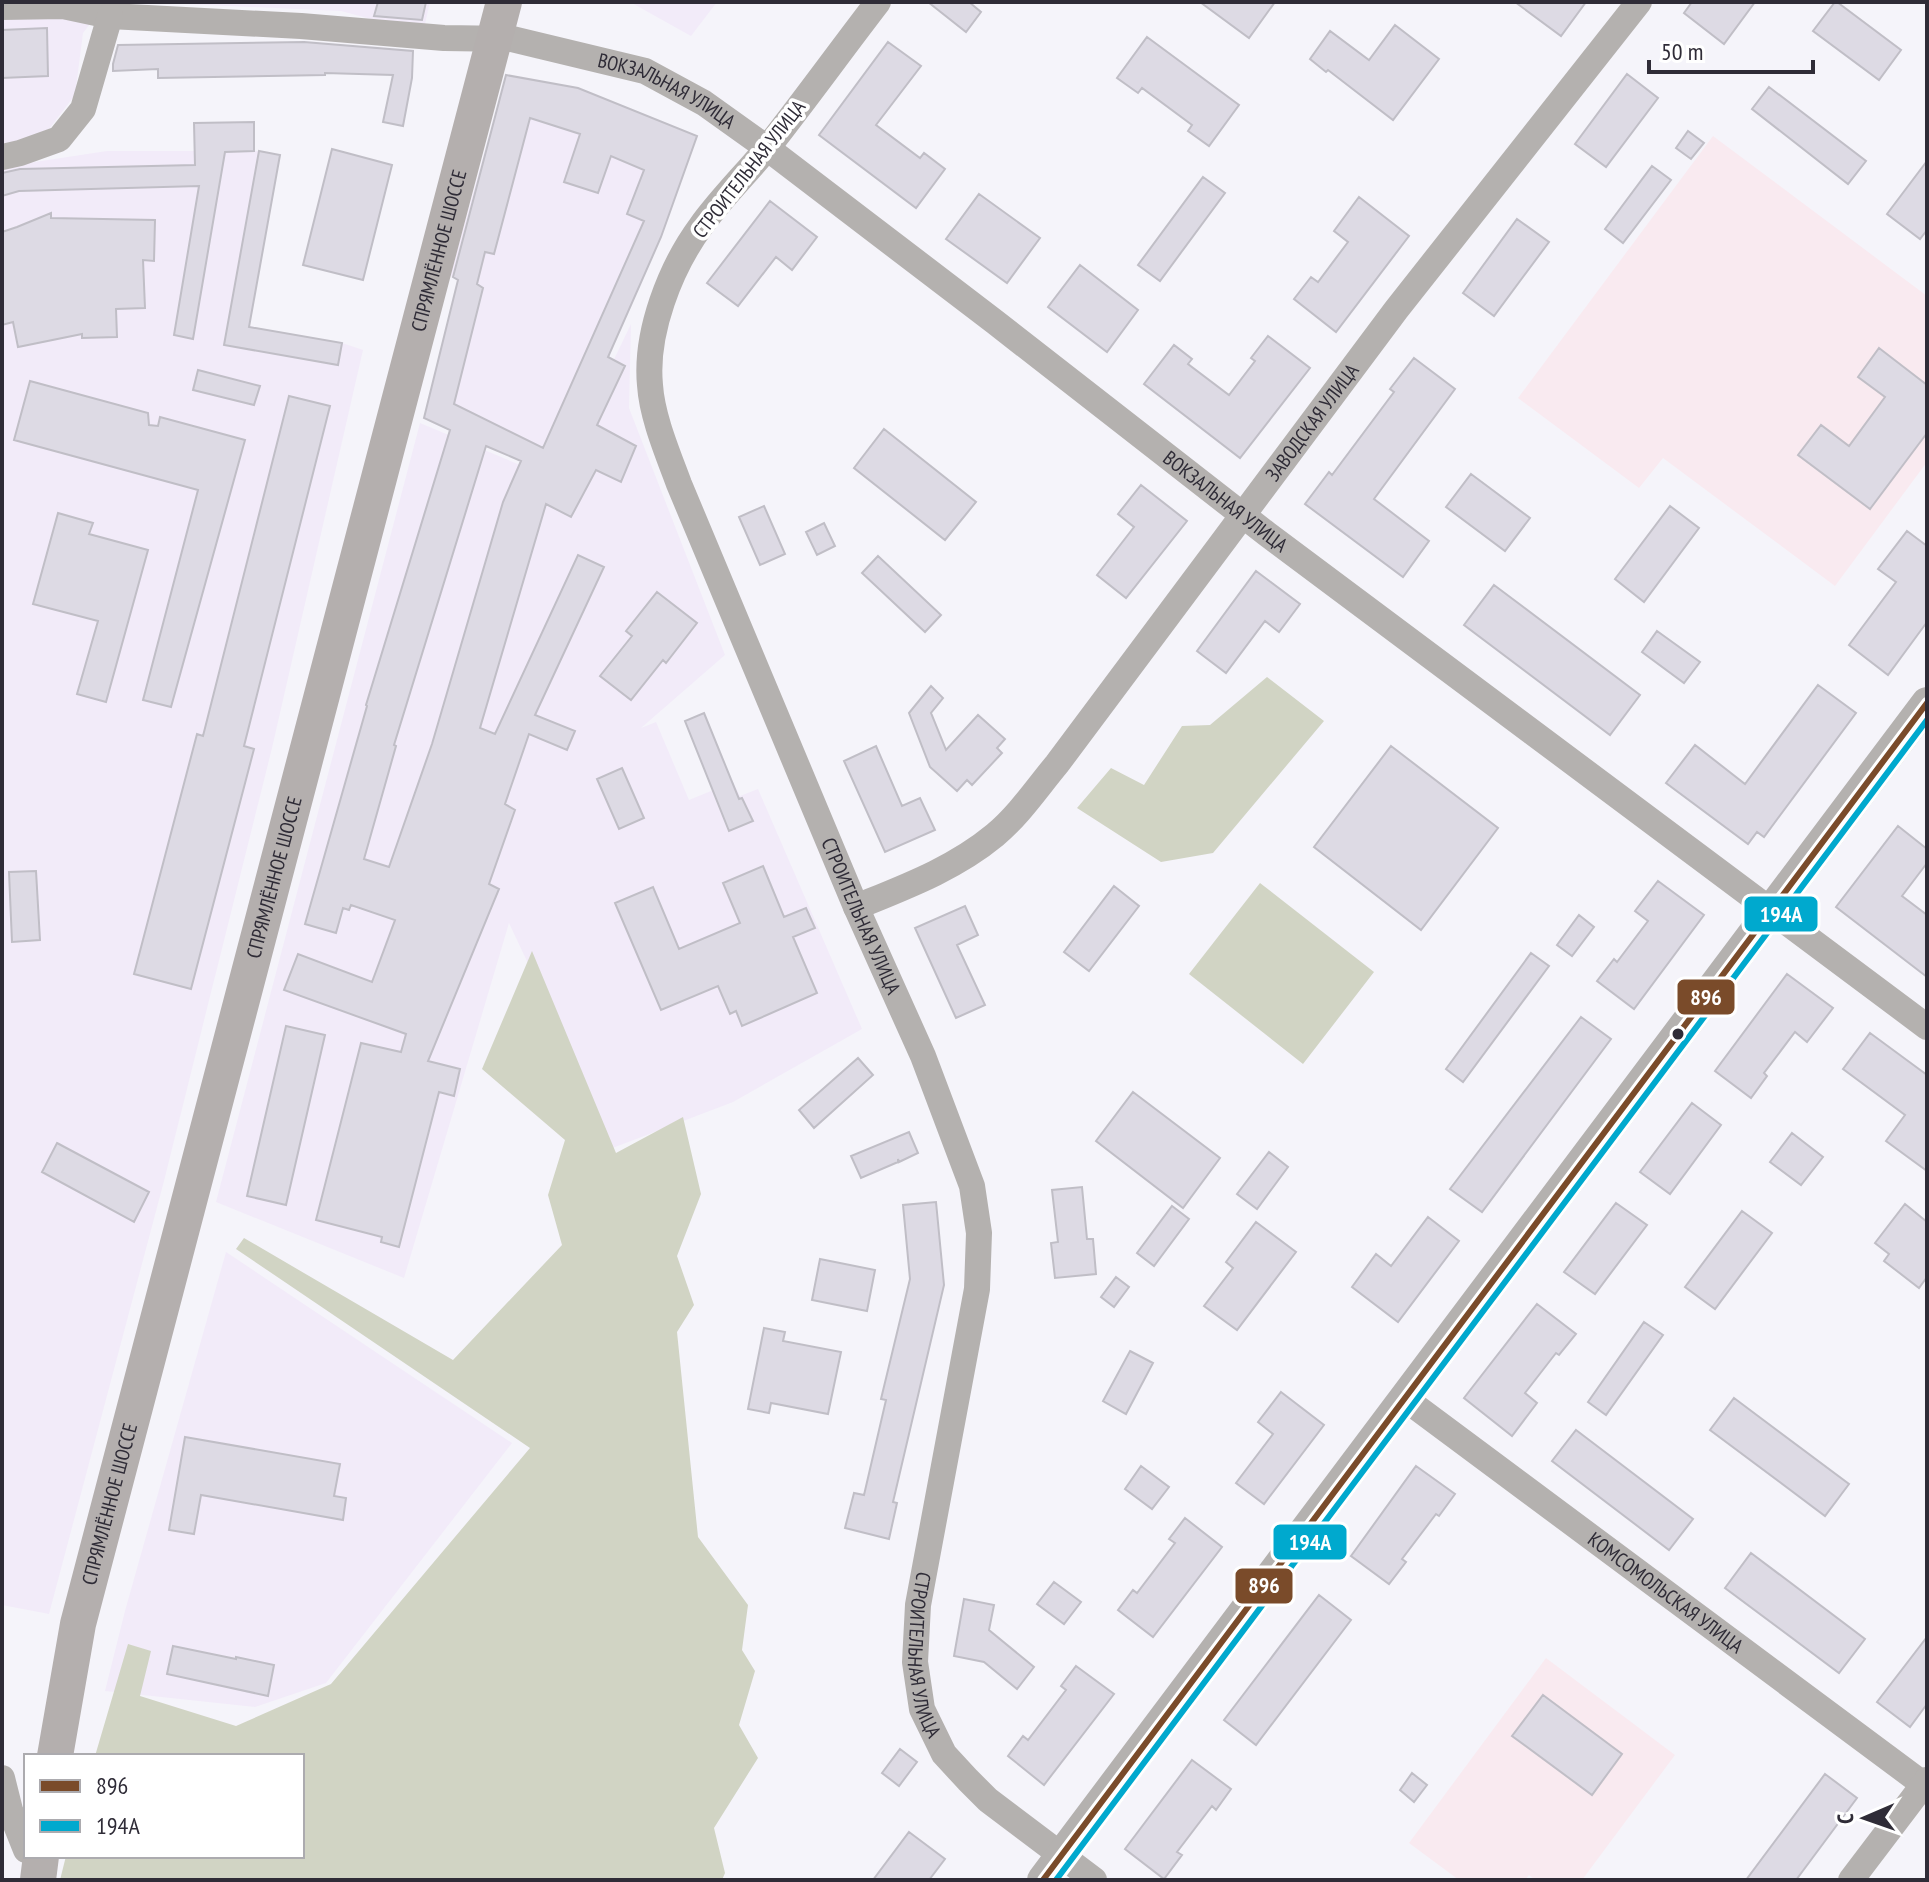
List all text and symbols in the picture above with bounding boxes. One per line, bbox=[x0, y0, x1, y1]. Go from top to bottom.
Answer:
scale bar bbox=[1649, 24, 1813, 74]
text: 50 m bbox=[1661, 36, 1703, 67]
street label: ВОКЗАЛЬНАЯ УЛИЦА bbox=[595, 47, 741, 135]
street label: СТРОИТЕЛЬНАЯ УЛИЦА bbox=[687, 94, 811, 243]
street label: СПРЯМЛЁННОЕ ШОССЕ bbox=[405, 167, 472, 334]
street label: ЗАВОДСКАЯ УЛИЦА bbox=[1260, 358, 1365, 486]
street label: ВОКЗАЛЬНАЯ УЛИЦА bbox=[1158, 445, 1293, 558]
street label: СПРЯМЛЁННОЕ ШОССЕ bbox=[240, 794, 308, 961]
street label: СТРОИТЕЛЬНАЯ УЛИЦА bbox=[815, 834, 907, 999]
line badge: 194А bbox=[1743, 895, 1819, 933]
text: 194А bbox=[1760, 900, 1803, 928]
line badge: 896 bbox=[1676, 978, 1736, 1016]
text: 896 bbox=[1690, 983, 1722, 1011]
unlabelled marker bbox=[1670, 1026, 1686, 1042]
street label: СПРЯМЛЁННОЕ ШОССЕ bbox=[76, 1420, 143, 1588]
line badge: 194А bbox=[1272, 1523, 1348, 1561]
street label: КОМСОМОЛЬСКАЯ УЛИЦА bbox=[1583, 1526, 1749, 1659]
text: 194А bbox=[1289, 1528, 1332, 1556]
line badge: 896 bbox=[1234, 1567, 1294, 1605]
street label: СТРОИТЕЛЬНАЯ УЛИЦА bbox=[902, 1570, 947, 1742]
text: 896 bbox=[1248, 1571, 1280, 1599]
legend bbox=[24, 1754, 304, 1858]
text: 896 bbox=[96, 1770, 128, 1801]
north arrow bbox=[1825, 1778, 1905, 1858]
text: 194А bbox=[96, 1810, 140, 1841]
text: С bbox=[1831, 1813, 1859, 1824]

